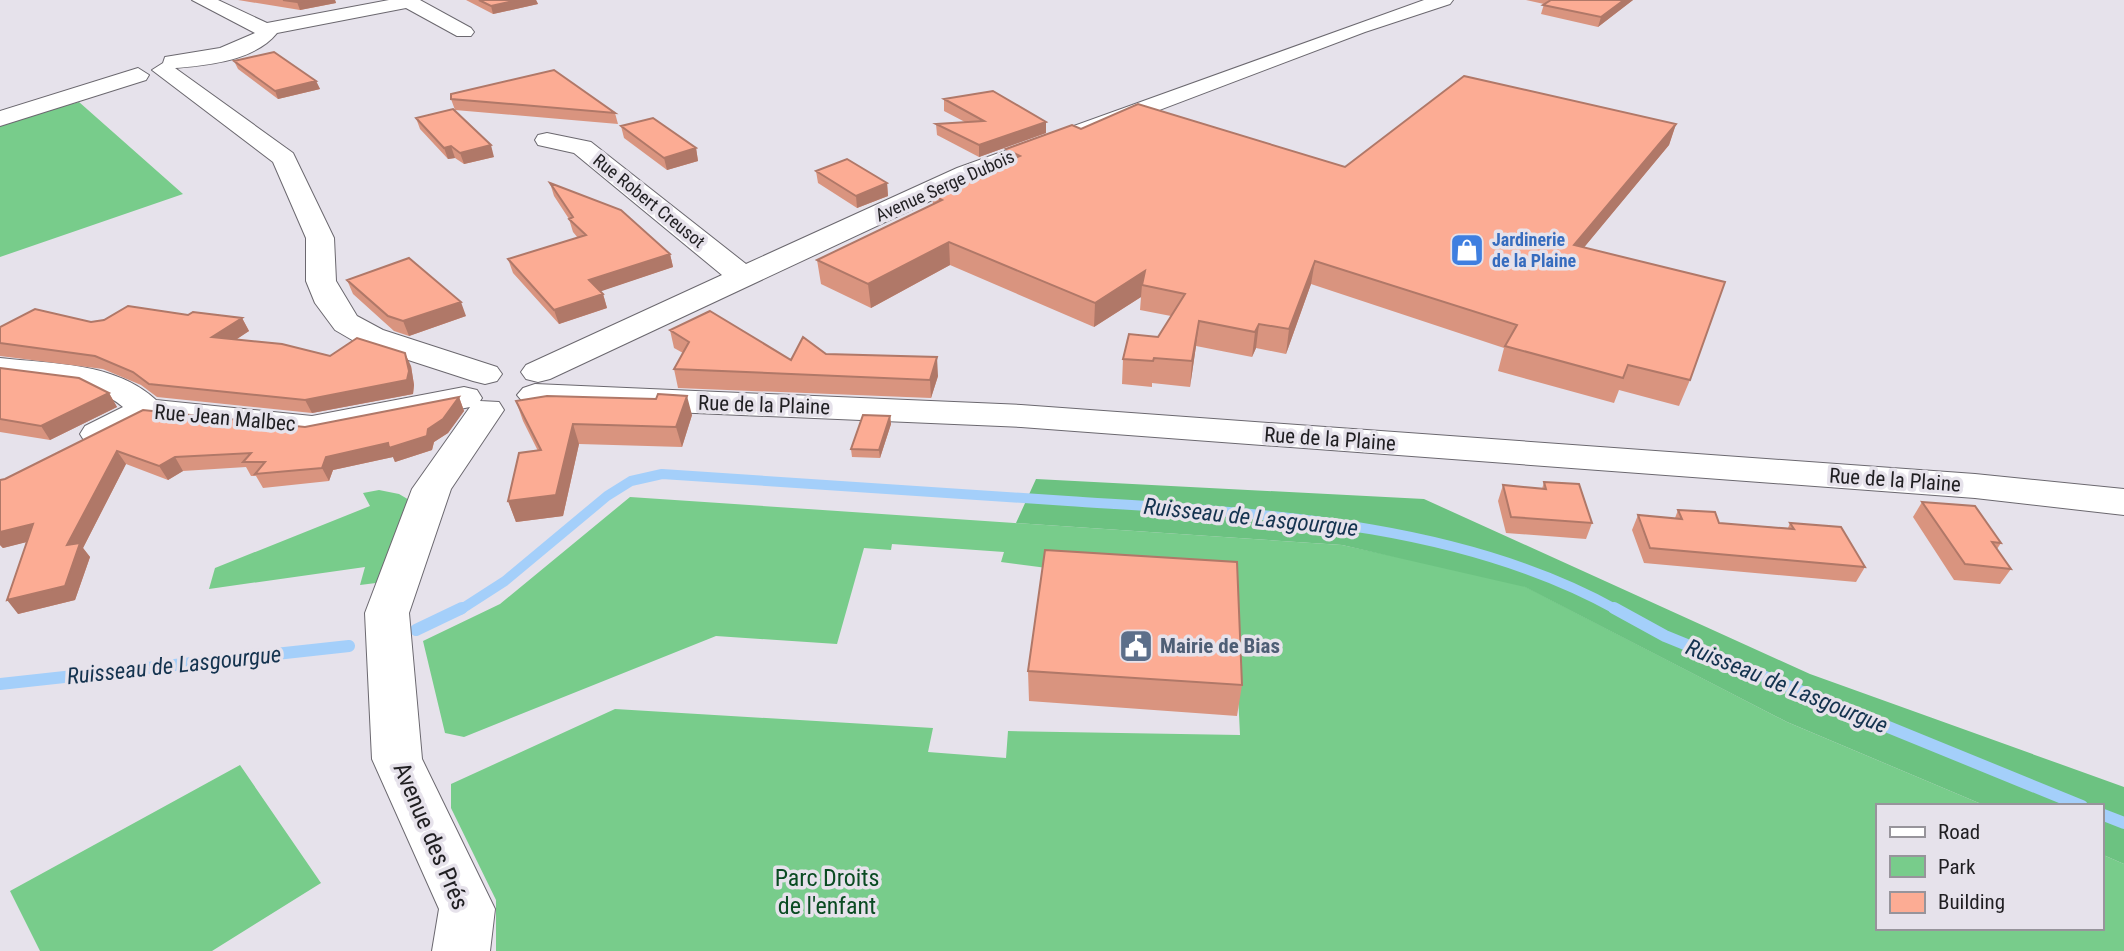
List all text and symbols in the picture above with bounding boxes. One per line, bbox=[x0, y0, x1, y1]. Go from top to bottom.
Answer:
street label: Avenue Serge Dubois bbox=[872, 146, 1017, 226]
street label: Rue Robert Creusot bbox=[589, 149, 709, 252]
place label: Jardinerie de la Plaine bbox=[1492, 229, 1576, 271]
shop icon: Jardinerie de la Plaine bbox=[1448, 231, 1486, 269]
street label: Rue de la Plaine bbox=[698, 391, 831, 419]
street label: Rue Jean Malbec bbox=[153, 400, 297, 436]
street label: Rue de la Plaine bbox=[1263, 422, 1397, 456]
street label: Rue de la Plaine bbox=[1828, 463, 1962, 497]
water label: Ruisseau de Lasgourgue bbox=[1142, 493, 1359, 542]
public building icon: Mairie de Bias bbox=[1117, 627, 1155, 665]
place label: Mairie de Bias bbox=[1160, 634, 1280, 658]
water label: Ruisseau de Lasgourgue bbox=[1682, 634, 1892, 739]
water label: Ruisseau de Lasgourgue bbox=[66, 641, 283, 690]
street label: Avenue des Prés bbox=[387, 758, 475, 914]
legend bbox=[1876, 804, 2103, 930]
text: Road bbox=[1938, 820, 1980, 844]
text: Park bbox=[1938, 855, 1976, 879]
park label: Parc Droits de l'enfant bbox=[775, 864, 879, 920]
text: Building bbox=[1938, 890, 2005, 914]

